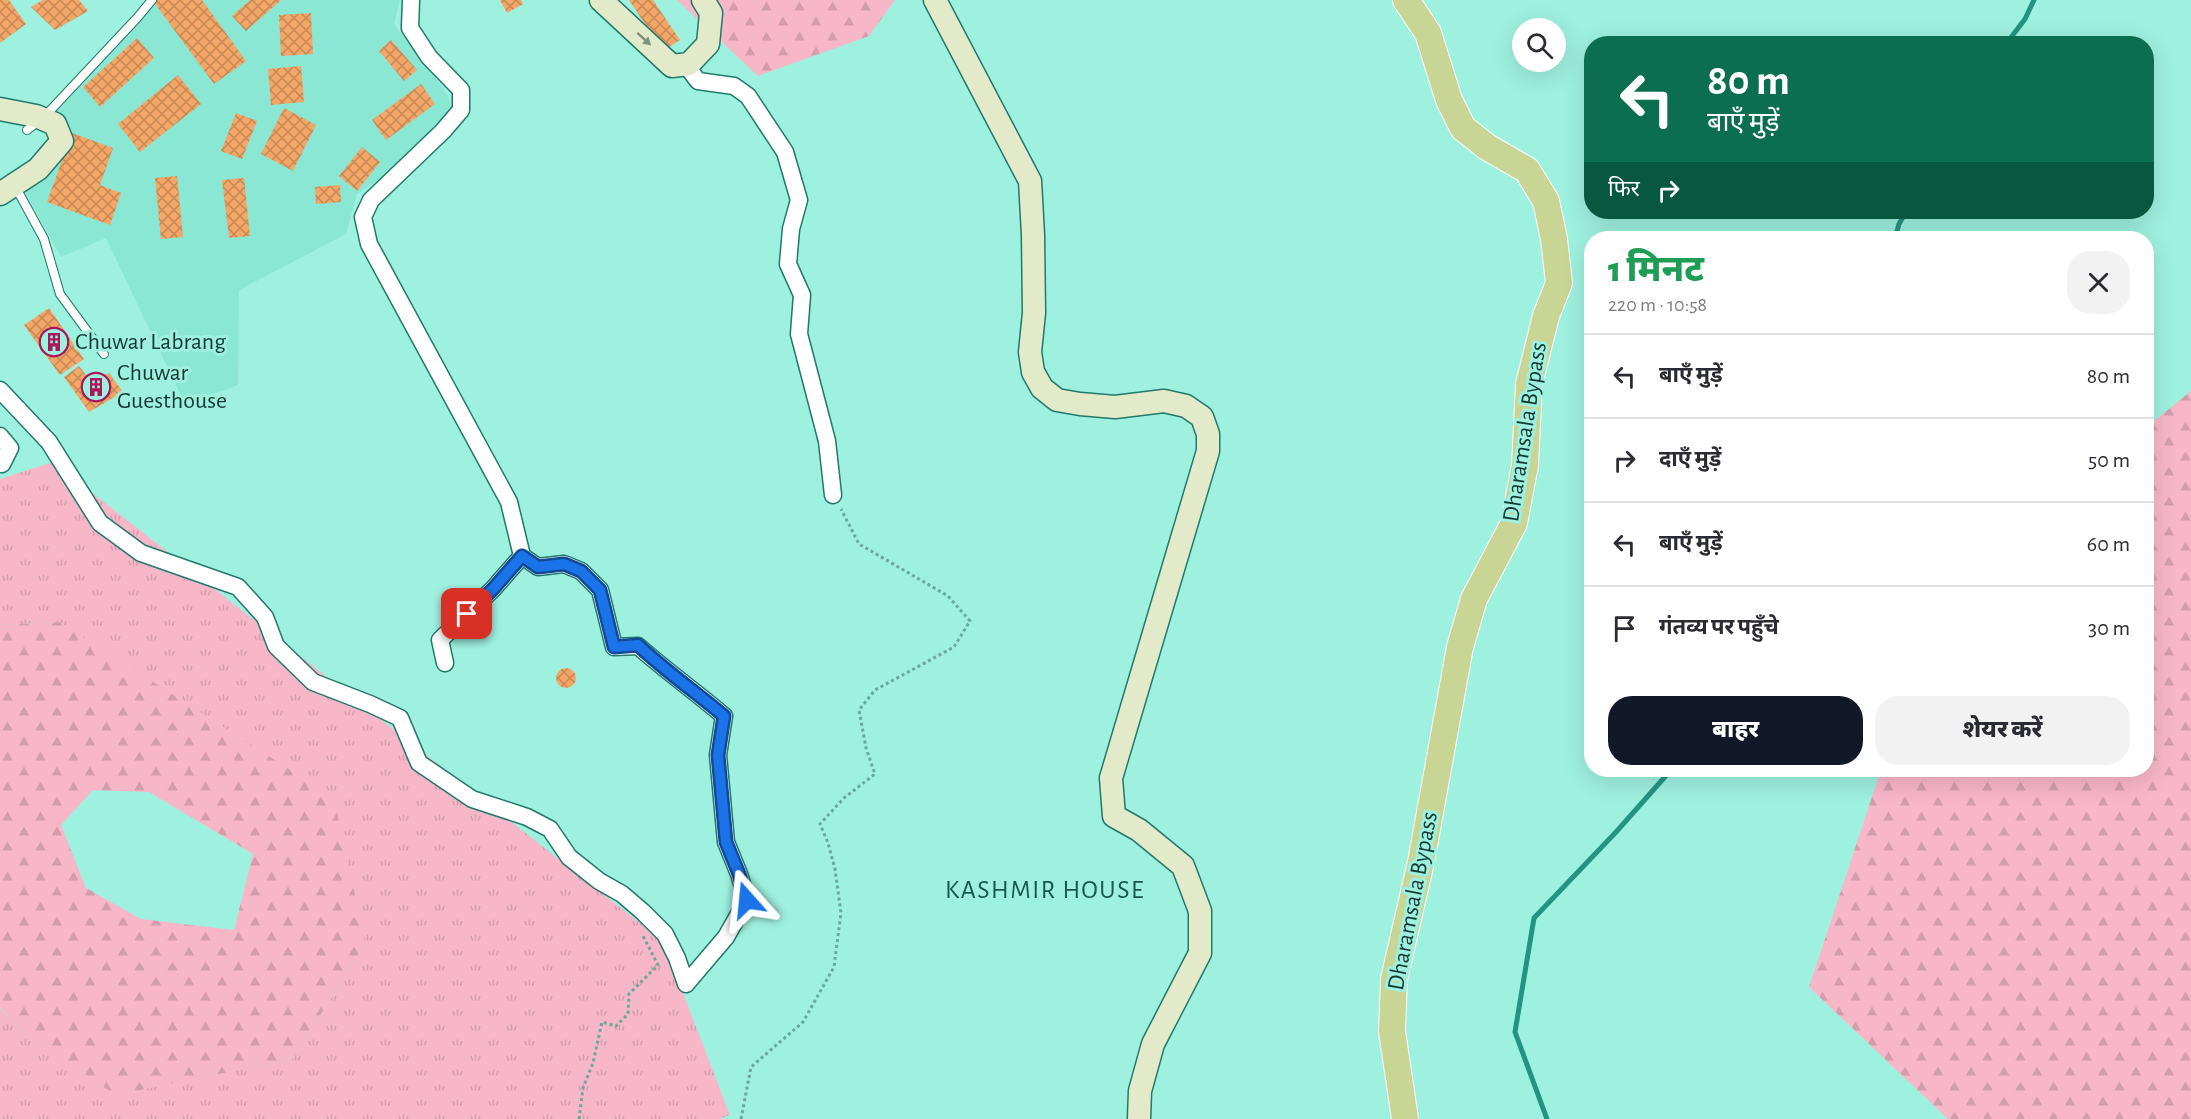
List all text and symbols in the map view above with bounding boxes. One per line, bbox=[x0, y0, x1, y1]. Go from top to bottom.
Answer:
map controls bbox=[1512, 18, 1566, 72]
button: search bbox=[1512, 18, 1566, 72]
one-way arrow bbox=[637, 32, 652, 46]
icon: left bbox=[1608, 60, 1686, 138]
text: 80 m bbox=[1707, 60, 1790, 102]
text: बाएँ मुड़ें bbox=[1707, 109, 1779, 136]
icon: right bbox=[1652, 174, 1685, 207]
text: फिर bbox=[1608, 178, 1640, 200]
button: close bbox=[2067, 251, 2130, 314]
text: 1 मिनट bbox=[1608, 252, 1704, 288]
text: 220 m · 10:58 bbox=[1608, 295, 1707, 315]
building icon: Chuwar Labrang bbox=[38, 326, 70, 358]
place label: Chuwar Labrang bbox=[75, 330, 226, 354]
street label: Dharamsala Bypass bbox=[1499, 340, 1551, 524]
icon: left bbox=[1608, 360, 1641, 393]
place label: Chuwar Guesthouse bbox=[117, 361, 227, 413]
text: बाएँ मुड़ें bbox=[1659, 364, 1723, 386]
text: 80 m bbox=[2087, 365, 2130, 387]
building icon: Chuwar Guesthouse bbox=[80, 371, 112, 403]
icon: right bbox=[1608, 444, 1641, 477]
text: दाएँ मुड़ें bbox=[1659, 448, 1721, 470]
text: 50 m bbox=[2088, 449, 2130, 471]
icon: left bbox=[1608, 528, 1641, 561]
text: बाएँ मुड़ें bbox=[1659, 532, 1723, 554]
text: 60 m bbox=[2087, 533, 2130, 555]
pin bbox=[441, 588, 492, 639]
icon: arrive bbox=[450, 597, 483, 630]
icon: arrive bbox=[1608, 612, 1641, 645]
text: गंतव्य पर पहुँचे bbox=[1659, 616, 1779, 638]
text: 30 m bbox=[2088, 617, 2130, 639]
button: बाहर bbox=[1608, 696, 1863, 765]
button: शेयर करें bbox=[1875, 696, 2130, 765]
street label: Dharamsala Bypass bbox=[1384, 810, 1442, 992]
position arrow bbox=[715, 868, 779, 932]
district label: KASHMIR HOUSE bbox=[945, 877, 1145, 903]

